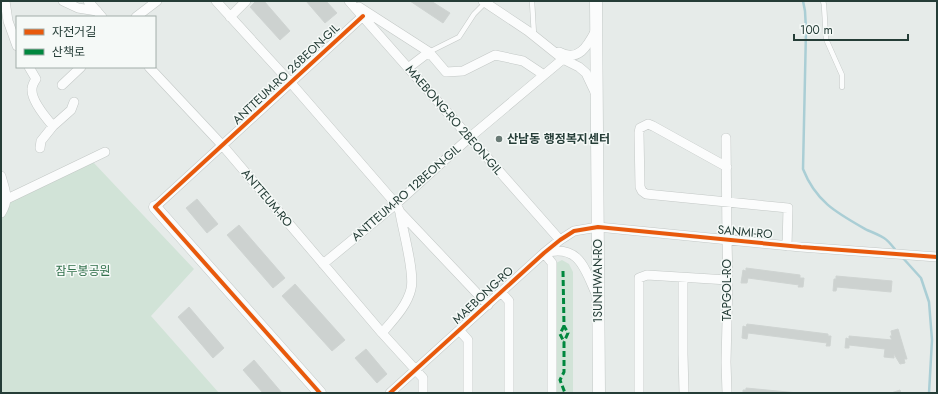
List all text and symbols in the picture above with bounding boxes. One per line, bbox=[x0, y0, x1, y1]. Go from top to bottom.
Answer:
legend bbox=[16, 16, 156, 68]
scale bar bbox=[794, 16, 908, 42]
street label: ANTTEUM-RO 26BEON-GIL bbox=[228, 19, 344, 129]
text: 100 m bbox=[800, 21, 833, 39]
text: 자전거길 bbox=[52, 23, 96, 41]
text: 산책로 bbox=[52, 43, 85, 61]
street label: MAEBONG-RO 2BEON-GIL bbox=[401, 61, 507, 179]
place label: 산남동 행정복지센터 bbox=[507, 130, 610, 148]
marker: 산남동 행정복지센터 bbox=[494, 134, 504, 144]
street label: ANTTEUM-RO 12BEON-GIL bbox=[348, 140, 465, 246]
street label: ANTTEUM-RO bbox=[237, 165, 297, 231]
street label: SANMI-RO bbox=[717, 221, 773, 243]
street label: 1SUNHWAN-RO bbox=[589, 239, 607, 323]
street label: TAPGOL-RO bbox=[718, 259, 736, 321]
park label: 잠두봉공원 bbox=[55, 262, 111, 280]
street label: MAEBONG-RO bbox=[448, 262, 518, 328]

